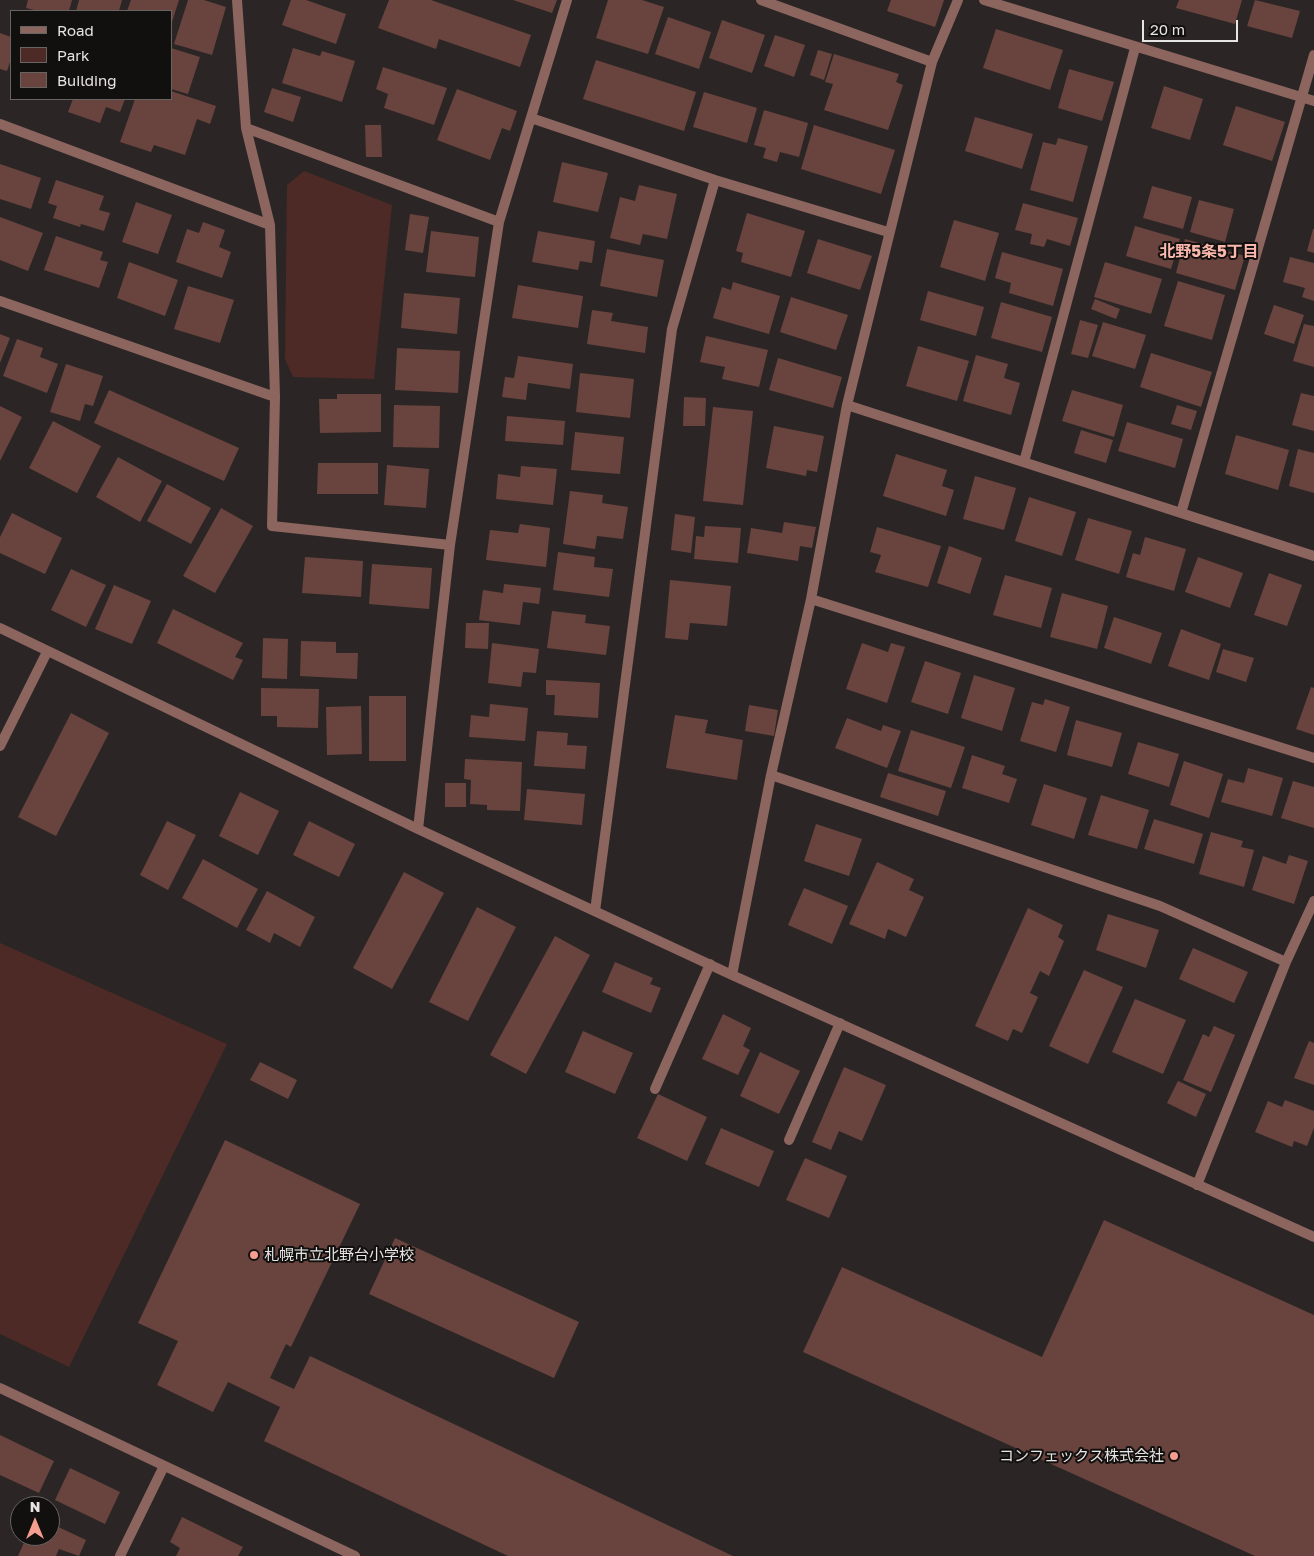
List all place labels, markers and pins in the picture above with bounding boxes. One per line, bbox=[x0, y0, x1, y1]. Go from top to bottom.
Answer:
place label: 札幌市立北野台小学校 bbox=[264, 1246, 414, 1264]
marker: 札幌市立北野台小学校 bbox=[248, 1249, 260, 1261]
place label: コンフェックス株式会社 bbox=[999, 1447, 1164, 1465]
marker: コンフェックス株式会社 bbox=[1168, 1450, 1180, 1462]

